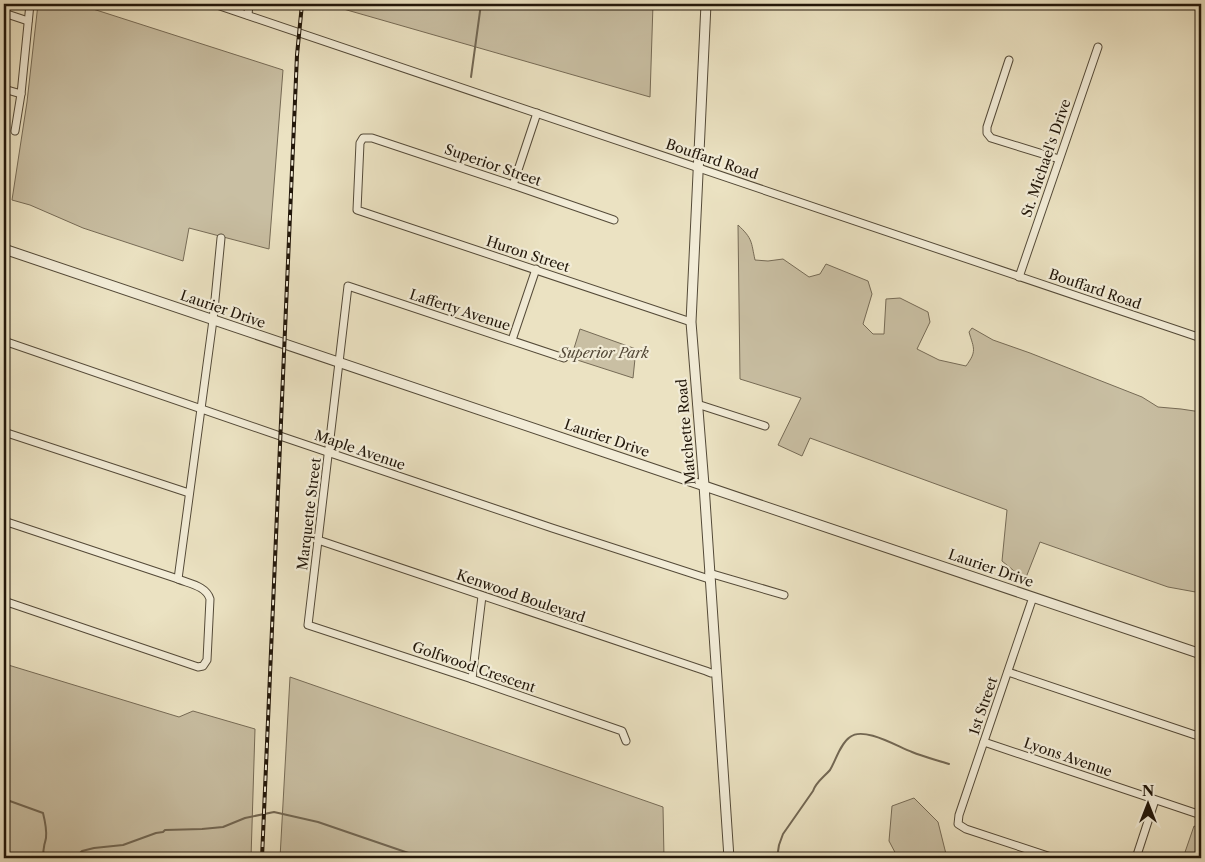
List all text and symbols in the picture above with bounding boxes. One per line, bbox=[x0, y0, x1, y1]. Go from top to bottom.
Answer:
street label: St. Michael's Drive bbox=[1017, 96, 1075, 219]
street label: Bouffard Road bbox=[663, 135, 761, 183]
street label: Superior Street bbox=[442, 140, 544, 190]
street label: Huron Street bbox=[484, 232, 572, 276]
street label: Bouffard Road bbox=[1046, 265, 1144, 313]
street label: Lafferty Avenue bbox=[407, 285, 513, 335]
street label: Laurier Drive bbox=[178, 286, 268, 332]
park label: Superior Park bbox=[558, 344, 649, 362]
street label: Matchette Road bbox=[672, 378, 700, 486]
street label: Laurier Drive bbox=[562, 415, 652, 461]
street label: Maple Avenue bbox=[312, 426, 408, 474]
street label: Marquette Street bbox=[293, 457, 325, 571]
street label: Laurier Drive bbox=[946, 545, 1036, 591]
street label: Kenwood Boulevard bbox=[454, 566, 588, 627]
street label: Golfwood Crescent bbox=[410, 637, 538, 697]
street label: 1st Street bbox=[965, 675, 1001, 737]
street label: Lyons Avenue bbox=[1021, 733, 1115, 781]
north arrow bbox=[1122, 780, 1172, 830]
text: N bbox=[1142, 782, 1154, 800]

